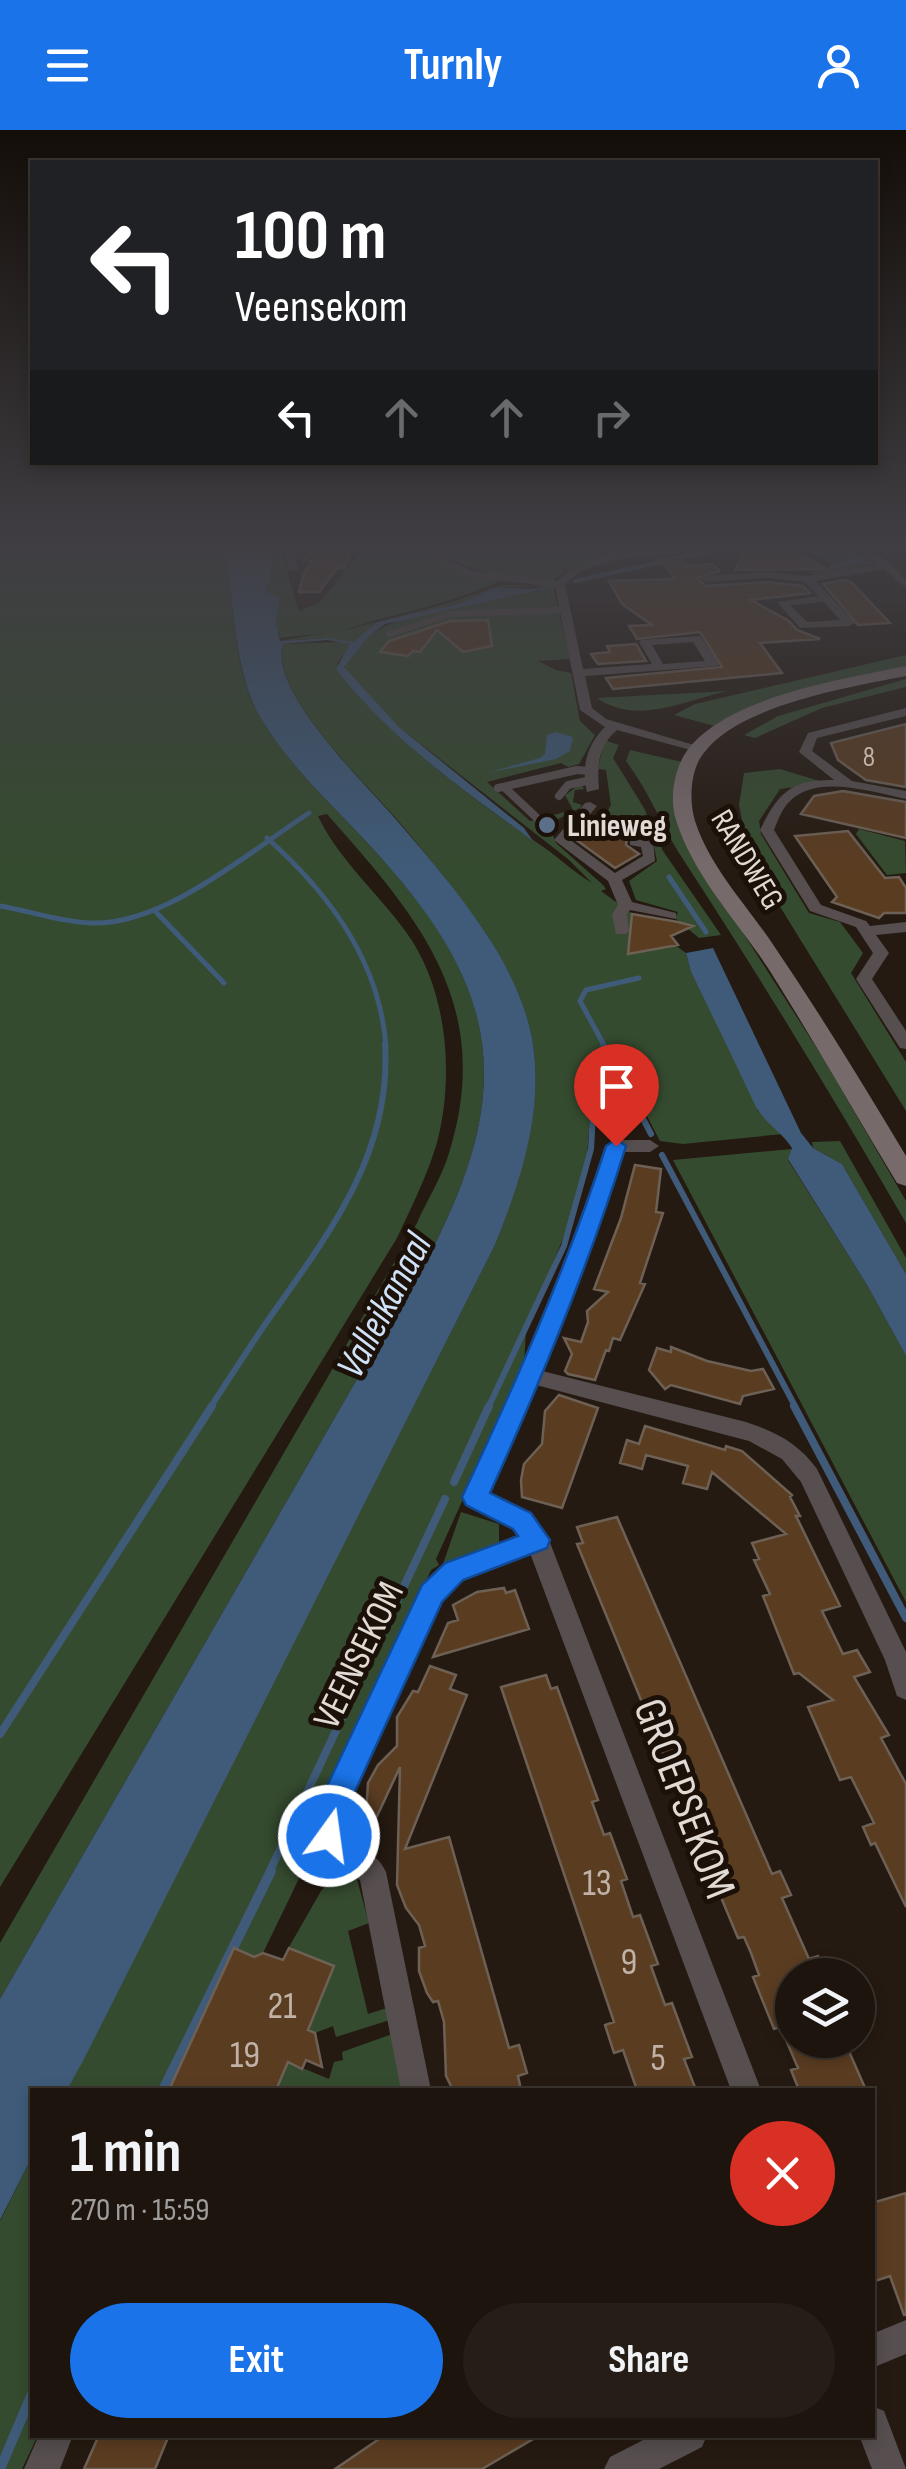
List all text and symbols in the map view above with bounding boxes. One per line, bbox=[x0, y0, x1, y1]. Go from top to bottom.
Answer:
icon: menu bbox=[40, 38, 95, 93]
text: Turnly bbox=[404, 38, 502, 93]
icon: person bbox=[811, 38, 866, 93]
text: 100 m bbox=[235, 195, 386, 279]
icon: left bbox=[70, 200, 200, 330]
text: Veensekom bbox=[235, 280, 408, 335]
icon: left bbox=[269, 390, 324, 445]
icon: ahead bbox=[374, 390, 429, 445]
icon: ahead bbox=[479, 390, 534, 445]
icon: right bbox=[584, 390, 639, 445]
house number: 8 bbox=[863, 741, 875, 774]
street label: RANDWEG bbox=[702, 803, 792, 917]
place label: Linieweg bbox=[567, 807, 667, 846]
marker: Linieweg bbox=[536, 814, 558, 836]
pin bbox=[574, 1044, 659, 1147]
icon: arrive bbox=[589, 1059, 644, 1114]
water label: Valleikanaal bbox=[327, 1224, 444, 1387]
street label: VEENSEKOM bbox=[305, 1575, 414, 1736]
street label: GROEPSEKOM bbox=[620, 1691, 747, 1906]
position arrow bbox=[277, 1784, 381, 1888]
house number: 13 bbox=[582, 1861, 612, 1906]
house number: 9 bbox=[621, 1940, 637, 1985]
map controls bbox=[775, 1958, 875, 2058]
button: layers bbox=[775, 1958, 875, 2058]
house number: 21 bbox=[267, 1984, 297, 2029]
house number: 19 bbox=[230, 2033, 260, 2078]
house number: 5 bbox=[650, 2036, 666, 2081]
text: 1 min bbox=[70, 2117, 182, 2189]
button: close bbox=[730, 2121, 835, 2226]
text: 270 m · 15:59 bbox=[70, 2191, 209, 2230]
button: Exit bbox=[70, 2303, 443, 2418]
button: Share bbox=[463, 2303, 835, 2418]

